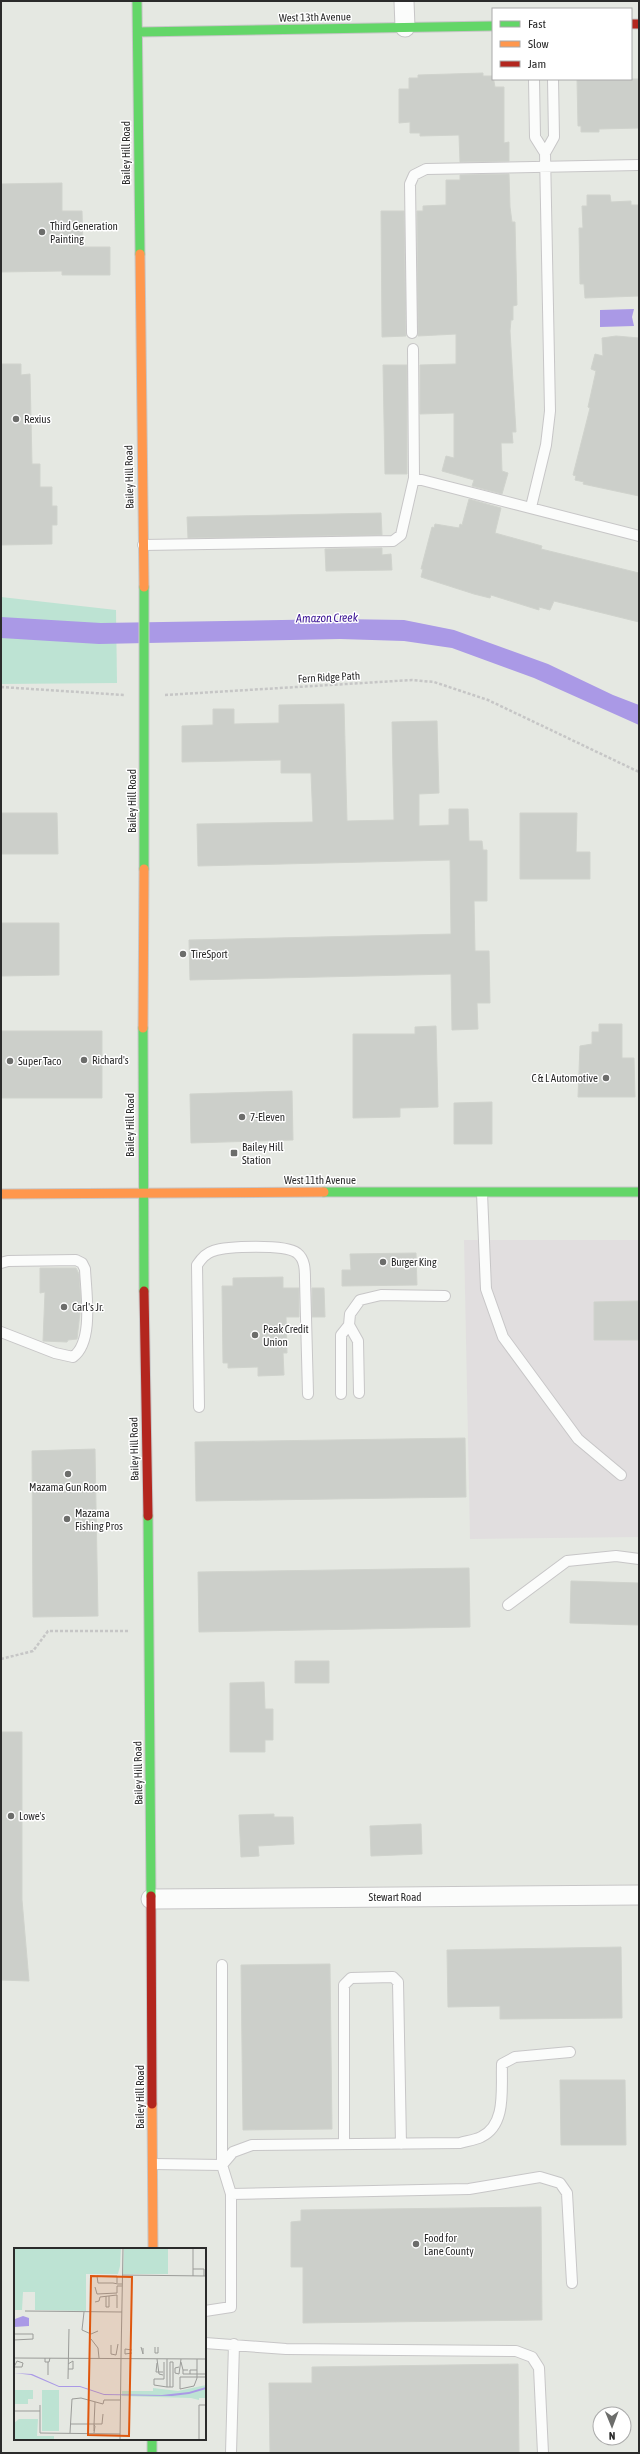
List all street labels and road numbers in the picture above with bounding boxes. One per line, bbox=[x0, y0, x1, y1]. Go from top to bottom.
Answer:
street label: West 13th Avenue bbox=[279, 10, 351, 24]
street label: Bailey Hill Road bbox=[120, 121, 132, 185]
street label: Bailey Hill Road bbox=[122, 445, 136, 509]
street label: Fern Ridge Path bbox=[298, 669, 360, 685]
street label: Bailey Hill Road bbox=[126, 769, 138, 833]
street label: Bailey Hill Road bbox=[124, 1093, 136, 1157]
street label: West 11th Avenue bbox=[284, 1174, 356, 1186]
street label: Bailey Hill Road bbox=[127, 1417, 141, 1481]
street label: Bailey Hill Road bbox=[131, 1741, 145, 1805]
street label: Stewart Road bbox=[369, 1891, 421, 1903]
street label: Bailey Hill Road bbox=[134, 2065, 146, 2129]

